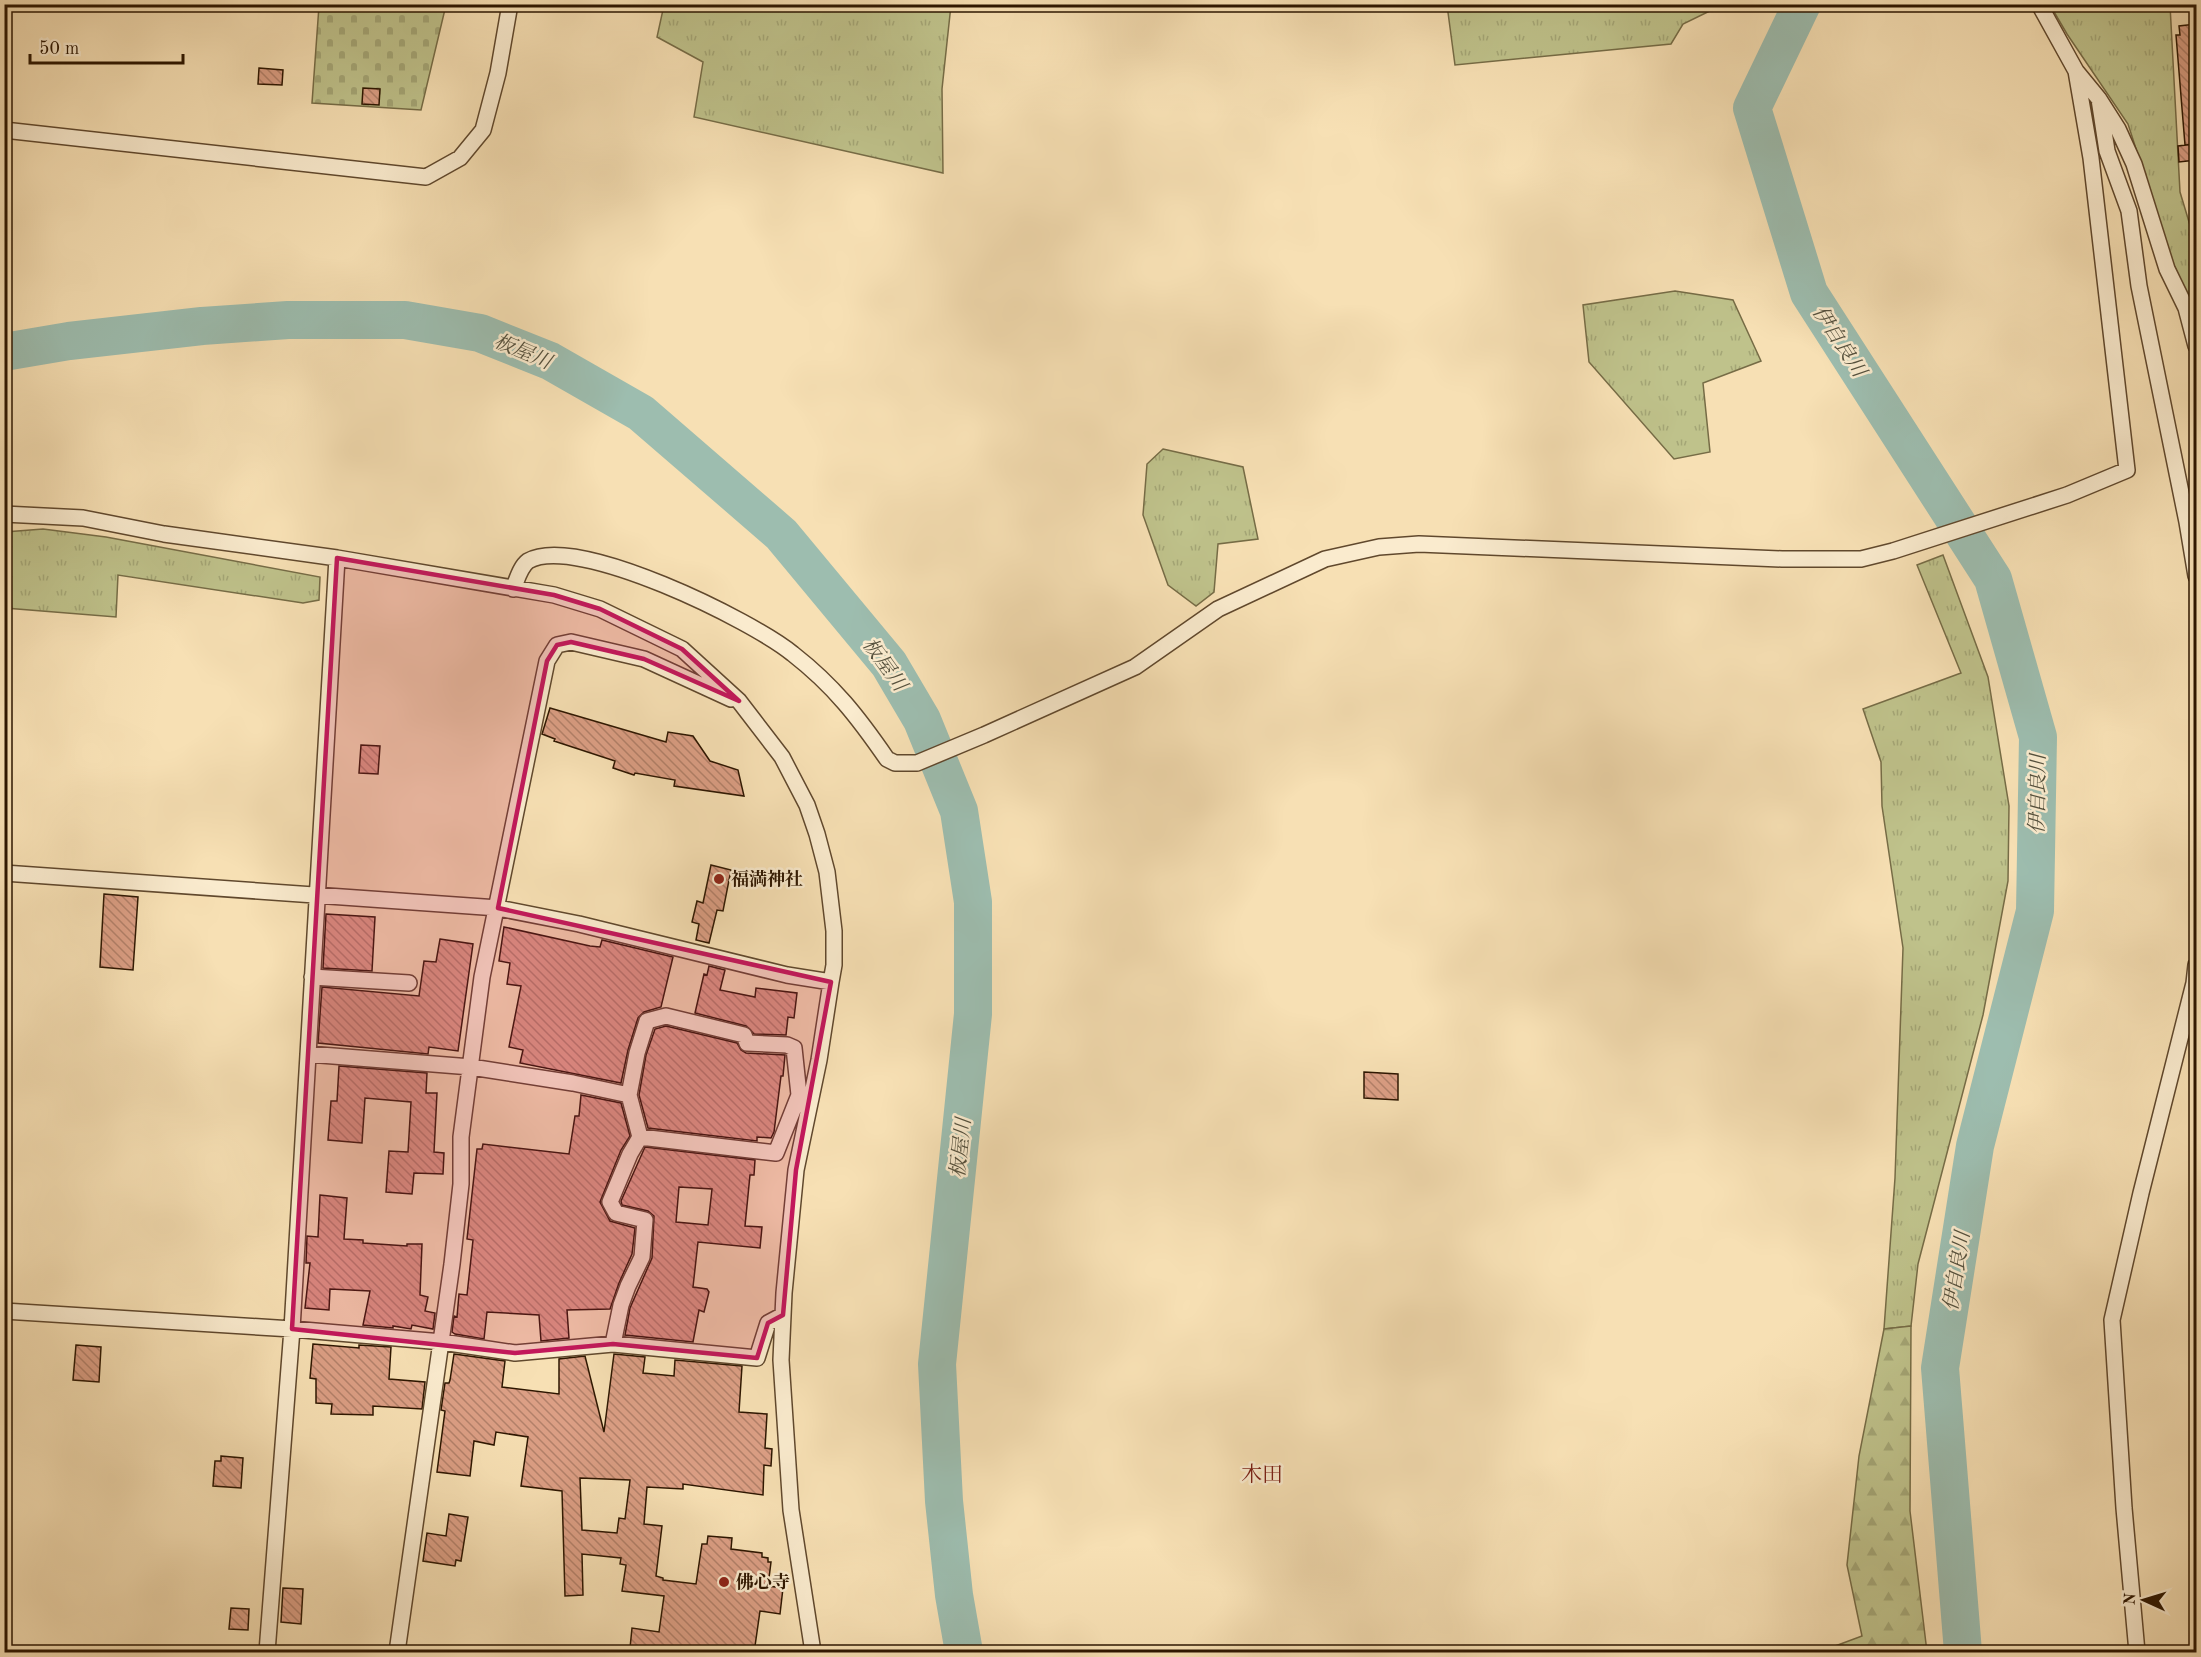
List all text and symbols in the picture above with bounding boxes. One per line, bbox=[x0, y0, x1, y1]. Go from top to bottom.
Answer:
scale bar bbox=[30, 27, 183, 65]
text: 50 m bbox=[39, 40, 79, 58]
water label: 伊自良川 bbox=[1808, 302, 1871, 383]
water label: 板屋川 bbox=[491, 330, 556, 375]
water label: 板屋川 bbox=[858, 634, 912, 697]
water label: 伊自良川 bbox=[2026, 752, 2050, 834]
place label: 福満神社 bbox=[731, 869, 803, 889]
marker: 福満神社 bbox=[712, 872, 726, 886]
water label: 板屋川 bbox=[947, 1115, 975, 1179]
water label: 伊自良川 bbox=[1940, 1228, 1974, 1312]
district label: 木田 bbox=[1241, 1463, 1283, 1486]
north arrow bbox=[2114, 1570, 2174, 1630]
place label: 佛心寺 bbox=[736, 1572, 790, 1592]
marker: 佛心寺 bbox=[717, 1575, 731, 1589]
text: N bbox=[2123, 1592, 2139, 1606]

